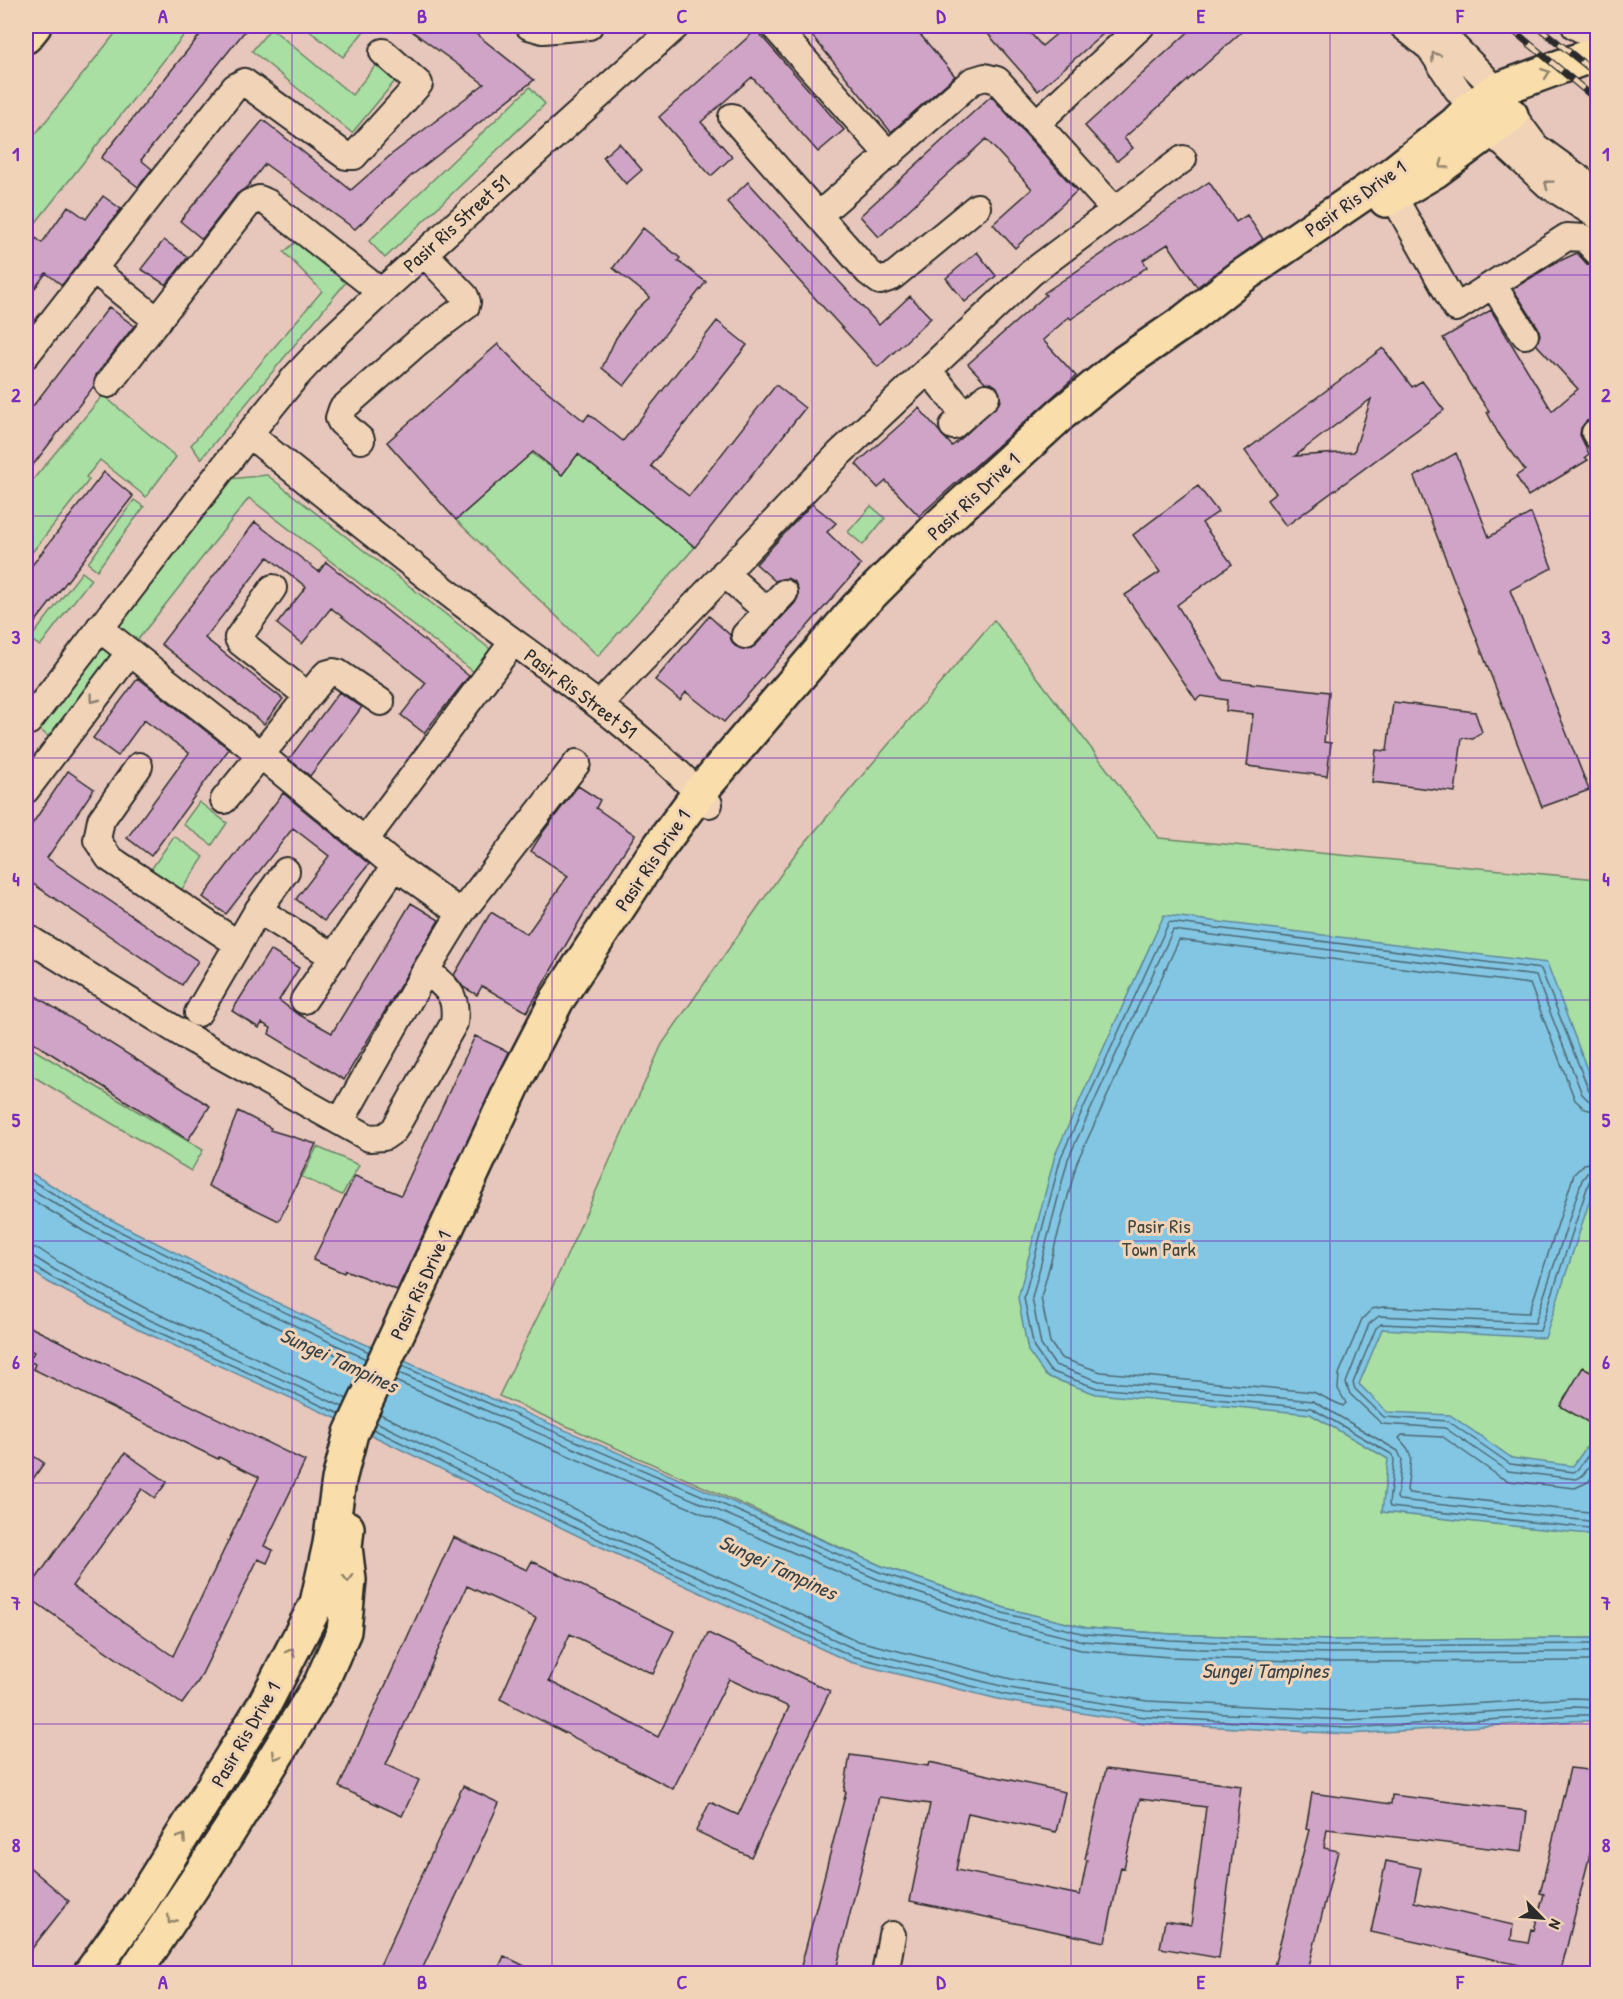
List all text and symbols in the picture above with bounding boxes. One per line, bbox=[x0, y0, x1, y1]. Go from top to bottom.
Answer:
text: A bbox=[158, 2, 168, 29]
text: B bbox=[417, 2, 427, 29]
text: C bbox=[677, 2, 688, 29]
text: D bbox=[936, 2, 946, 29]
text: E bbox=[1197, 2, 1206, 29]
text: F bbox=[1455, 2, 1465, 29]
one-way arrow bbox=[1431, 51, 1442, 62]
one-way arrow bbox=[1540, 68, 1551, 81]
text: 1 bbox=[12, 140, 20, 167]
text: 1 bbox=[1602, 140, 1610, 167]
street label: Pasir Ris Drive 1 bbox=[1299, 153, 1411, 243]
one-way arrow bbox=[1438, 158, 1449, 169]
street label: Pasir Ris Street 51 bbox=[397, 168, 515, 278]
one-way arrow bbox=[1544, 181, 1555, 192]
text: 2 bbox=[11, 381, 21, 408]
text: 2 bbox=[1601, 381, 1611, 408]
street label: Pasir Ris Drive 1 bbox=[921, 446, 1025, 546]
text: 3 bbox=[12, 623, 21, 650]
text: 3 bbox=[1602, 623, 1611, 650]
street label: Pasir Ris Street 51 bbox=[519, 642, 643, 744]
one-way arrow bbox=[91, 692, 102, 703]
street label: Pasir Ris Drive 1 bbox=[608, 804, 696, 916]
text: 4 bbox=[12, 865, 20, 892]
text: 4 bbox=[1602, 865, 1610, 892]
text: 5 bbox=[12, 1106, 21, 1133]
text: 5 bbox=[1602, 1106, 1611, 1133]
park label: Pasir Ris Town Park bbox=[1122, 1212, 1196, 1262]
street label: Pasir Ris Drive 1 bbox=[383, 1226, 457, 1344]
water label: Sungei Tampines bbox=[275, 1320, 404, 1401]
text: 6 bbox=[12, 1348, 20, 1375]
text: 6 bbox=[1602, 1348, 1610, 1375]
water label: Sungei Tampines bbox=[714, 1527, 843, 1608]
one-way arrow bbox=[341, 1574, 354, 1583]
text: 7 bbox=[10, 1589, 21, 1616]
text: 7 bbox=[1600, 1589, 1611, 1616]
one-way arrow bbox=[284, 1647, 296, 1658]
water label: Sungei Tampines bbox=[1202, 1656, 1330, 1685]
street label: Pasir Ris Drive 1 bbox=[204, 1676, 286, 1792]
one-way arrow bbox=[272, 1749, 283, 1760]
text: 8 bbox=[12, 1831, 21, 1858]
text: 8 bbox=[1602, 1831, 1611, 1858]
one-way arrow bbox=[174, 1834, 186, 1844]
north arrow bbox=[1512, 1888, 1572, 1948]
one-way arrow bbox=[167, 1913, 178, 1924]
text: N bbox=[1544, 1916, 1567, 1933]
text: A bbox=[158, 1968, 168, 1995]
text: B bbox=[417, 1968, 427, 1995]
text: C bbox=[677, 1968, 688, 1995]
text: D bbox=[936, 1968, 946, 1995]
text: E bbox=[1197, 1968, 1206, 1995]
text: F bbox=[1455, 1968, 1465, 1995]

